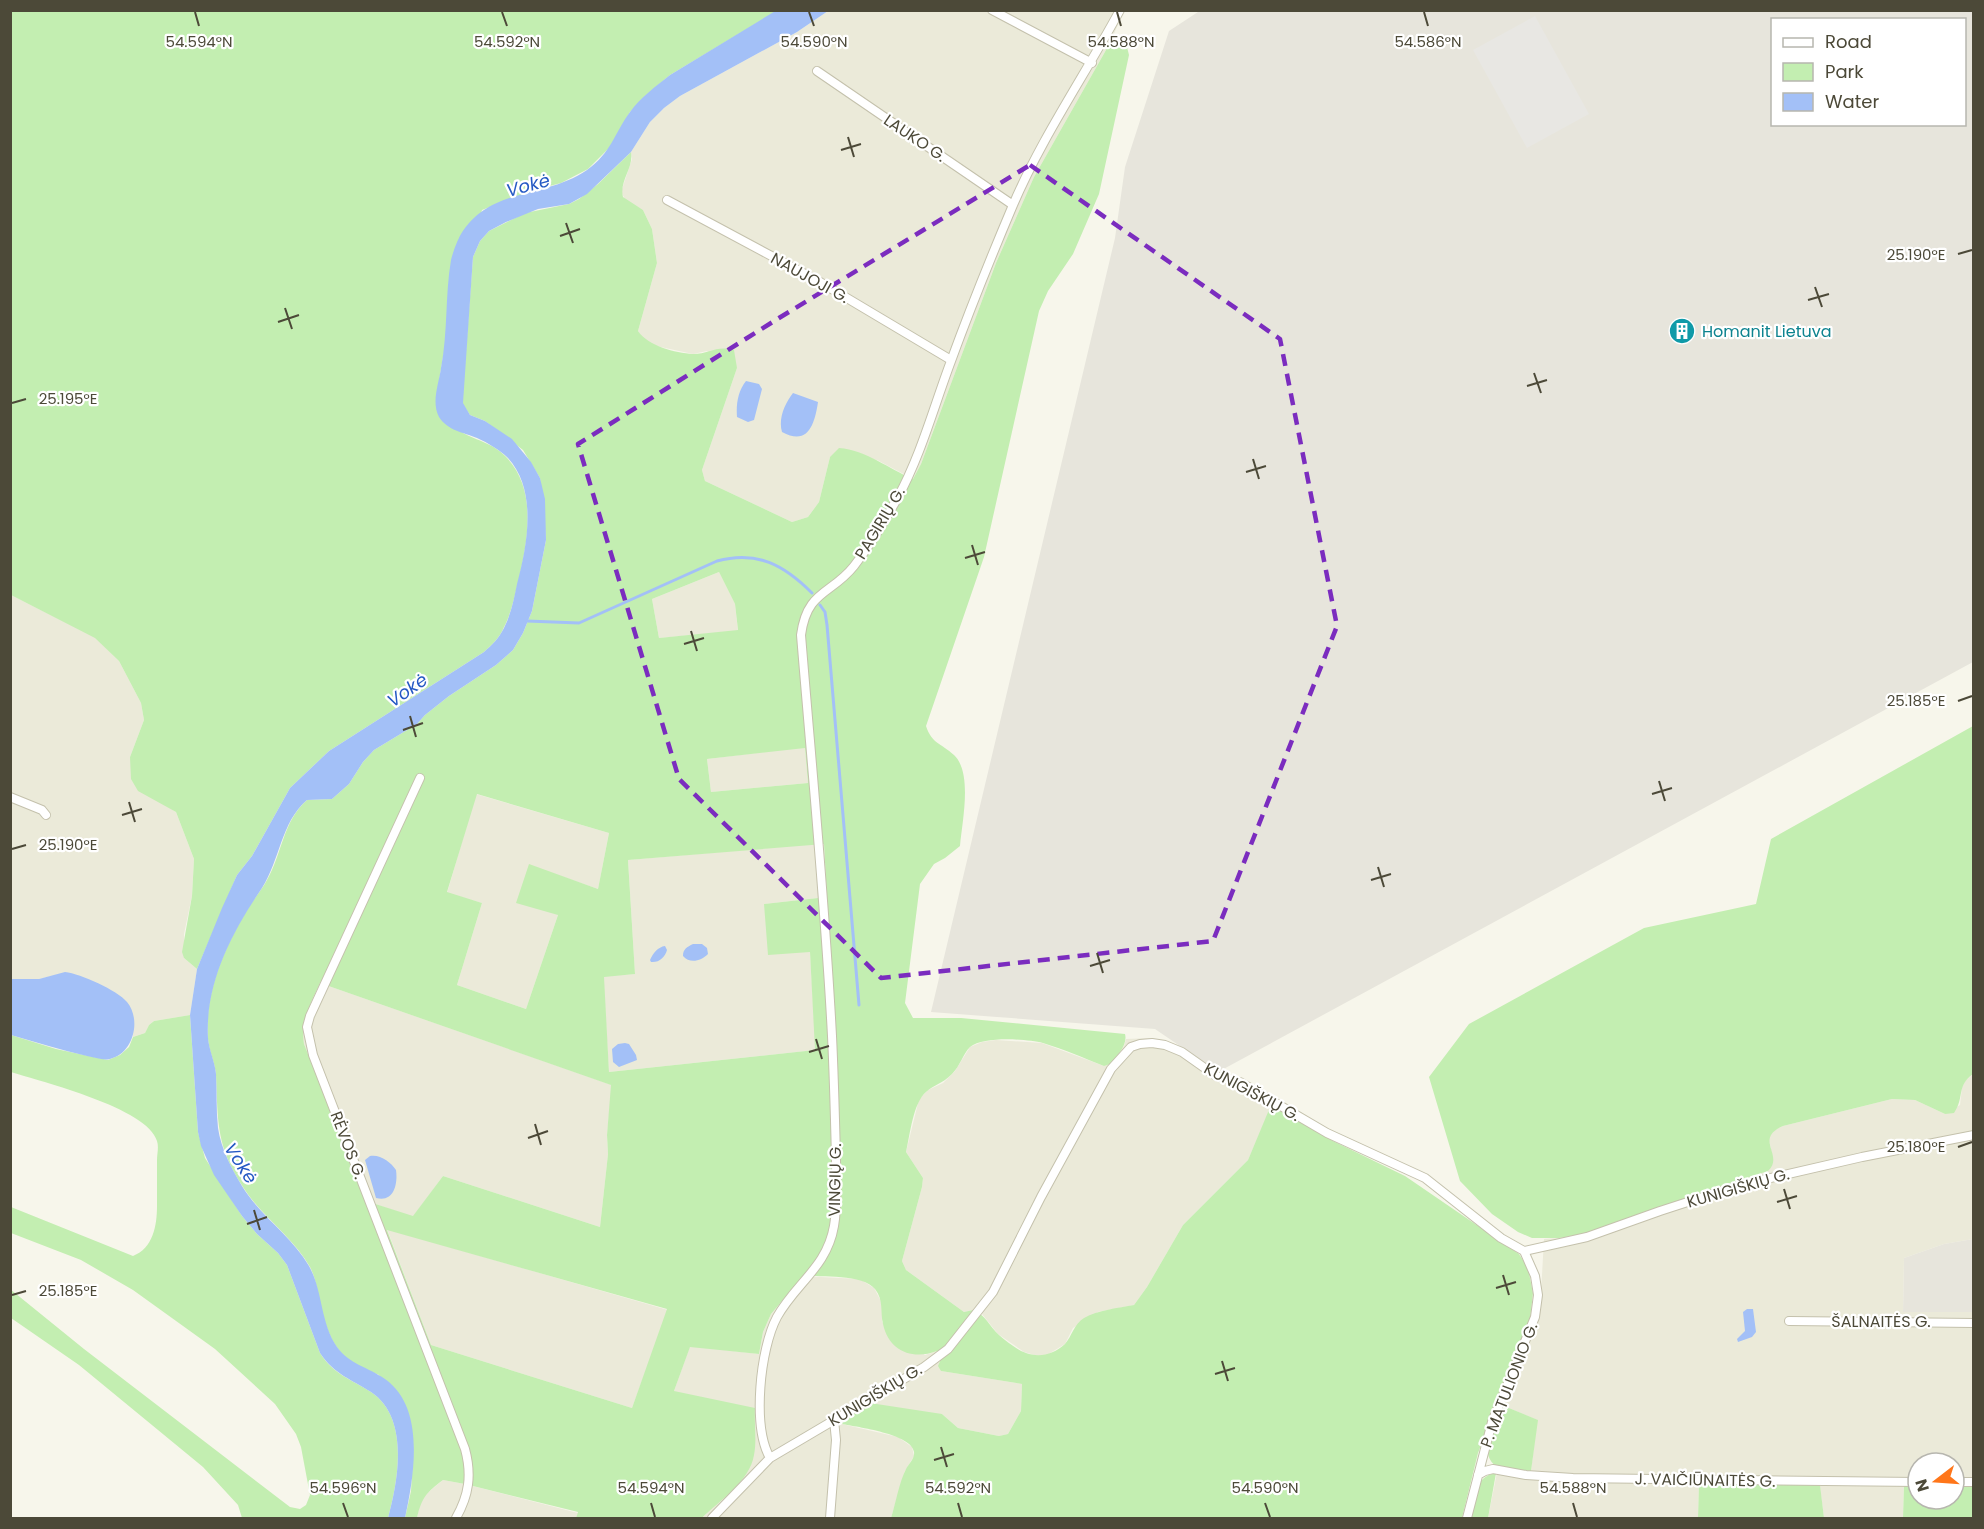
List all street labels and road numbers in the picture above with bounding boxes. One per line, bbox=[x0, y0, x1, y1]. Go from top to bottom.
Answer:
street label: LAUKO G. bbox=[879, 109, 951, 167]
street label: NAUJOJI G. bbox=[767, 247, 853, 309]
street label: PAGIRIŲ G. bbox=[849, 482, 911, 564]
street label: KUNIGIŠKIŲ G. bbox=[1200, 1057, 1304, 1127]
street label: RĖVOS G. bbox=[325, 1108, 371, 1182]
street label: VINGIŲ G. bbox=[823, 1143, 847, 1217]
street label: KUNIGIŠKIŲ G. bbox=[1684, 1162, 1792, 1214]
street label: ŠALNAITĖS G. bbox=[1831, 1310, 1931, 1333]
street label: P. MATULIONIO G. bbox=[1475, 1319, 1543, 1451]
street label: KUNIGIŠKIŲ G. bbox=[824, 1358, 926, 1432]
street label: J. VAIČIŪNAITĖS G. bbox=[1634, 1467, 1776, 1493]

